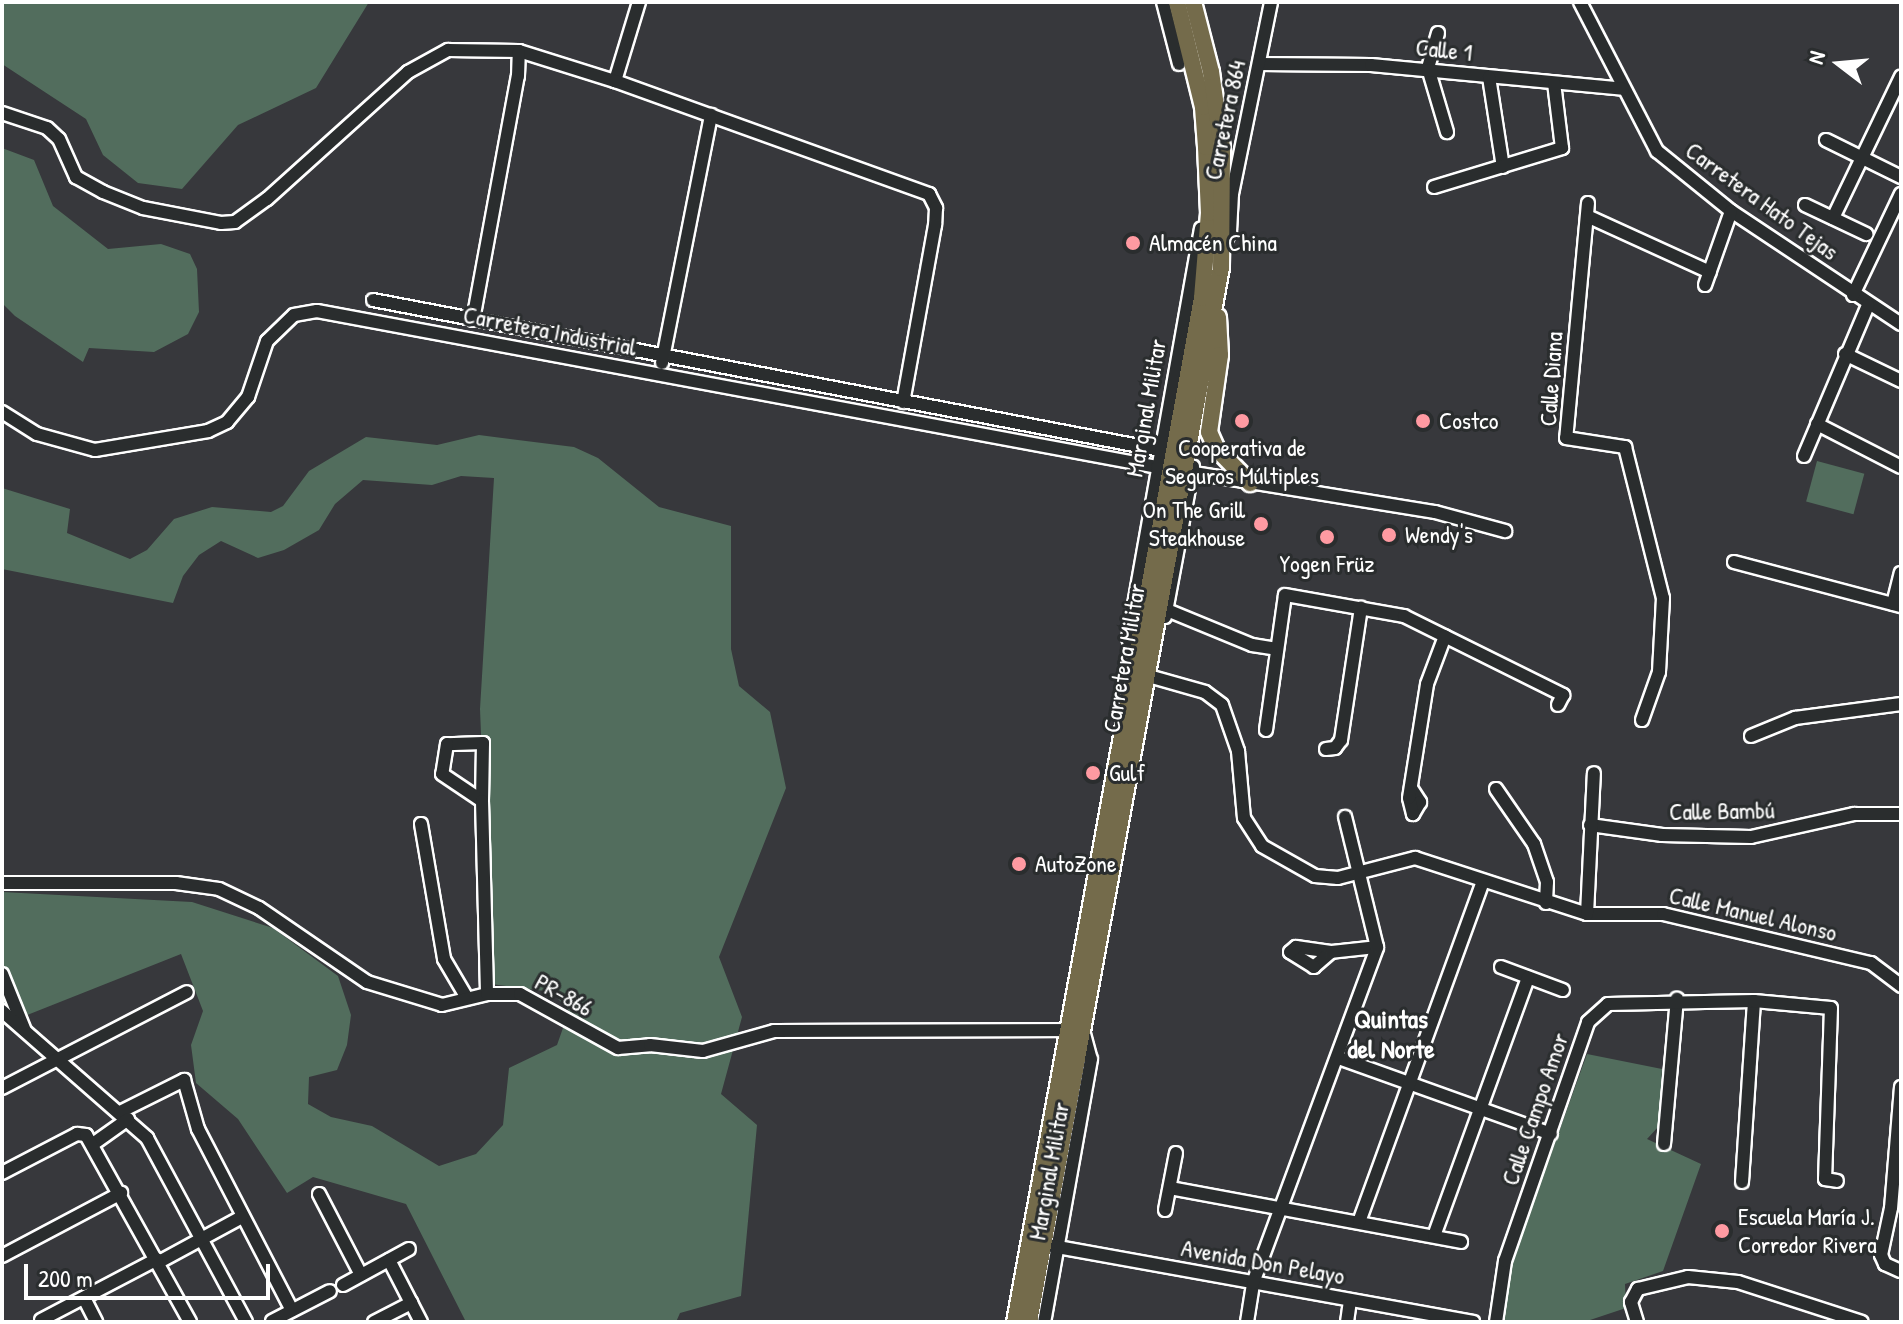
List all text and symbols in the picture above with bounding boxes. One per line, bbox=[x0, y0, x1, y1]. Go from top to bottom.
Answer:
north arrow bbox=[1799, 24, 1879, 104]
street label: Calle 1 bbox=[1414, 33, 1474, 67]
text: N bbox=[1800, 48, 1832, 67]
street label: Carretera 864 bbox=[1198, 58, 1252, 182]
street label: Carretera Hato Tejas bbox=[1680, 136, 1844, 266]
place label: Almacén China bbox=[1149, 229, 1277, 257]
marker: Almacén China bbox=[1124, 234, 1142, 252]
street label: Carretera Industrial bbox=[461, 300, 639, 362]
street label: Calle Diana bbox=[1533, 331, 1569, 427]
street label: Marginal Militar bbox=[1120, 337, 1172, 479]
place label: Costco bbox=[1439, 407, 1498, 435]
marker: Cooperativa de Seguros Múltiples bbox=[1233, 412, 1251, 430]
marker: Costco bbox=[1414, 412, 1432, 430]
place label: Cooperativa de Seguros Múltiples bbox=[1165, 434, 1319, 490]
place label: On The Grill Steakhouse bbox=[1142, 496, 1245, 552]
marker: On The Grill Steakhouse bbox=[1252, 515, 1270, 533]
place label: Wendy's bbox=[1405, 521, 1473, 549]
marker: Wendy's bbox=[1380, 526, 1398, 544]
marker: Yogen Früz bbox=[1318, 528, 1336, 546]
place label: Yogen Früz bbox=[1280, 550, 1374, 578]
street label: Carretera Militar bbox=[1097, 581, 1151, 735]
place label: Gulf bbox=[1109, 759, 1145, 787]
marker: Gulf bbox=[1084, 764, 1102, 782]
street label: Calle Bambú bbox=[1669, 796, 1775, 826]
place label: AutoZone bbox=[1035, 850, 1116, 878]
marker: AutoZone bbox=[1010, 855, 1028, 873]
street label: Calle Manuel Alonso bbox=[1666, 881, 1840, 947]
street label: PR-866 bbox=[530, 967, 598, 1023]
district label: Quintas del Norte bbox=[1348, 1003, 1434, 1064]
street label: Calle Campo Amor bbox=[1495, 1029, 1575, 1189]
street label: Marginal Militar bbox=[1023, 1100, 1075, 1242]
place label: Escuela María J. Corredor Rivera bbox=[1738, 1203, 1877, 1259]
marker: Escuela María J. Corredor Rivera bbox=[1713, 1222, 1731, 1240]
street label: Avenida Don Pelayo bbox=[1179, 1233, 1347, 1291]
scale bar bbox=[28, 1248, 274, 1298]
text: 200 m bbox=[38, 1262, 93, 1294]

